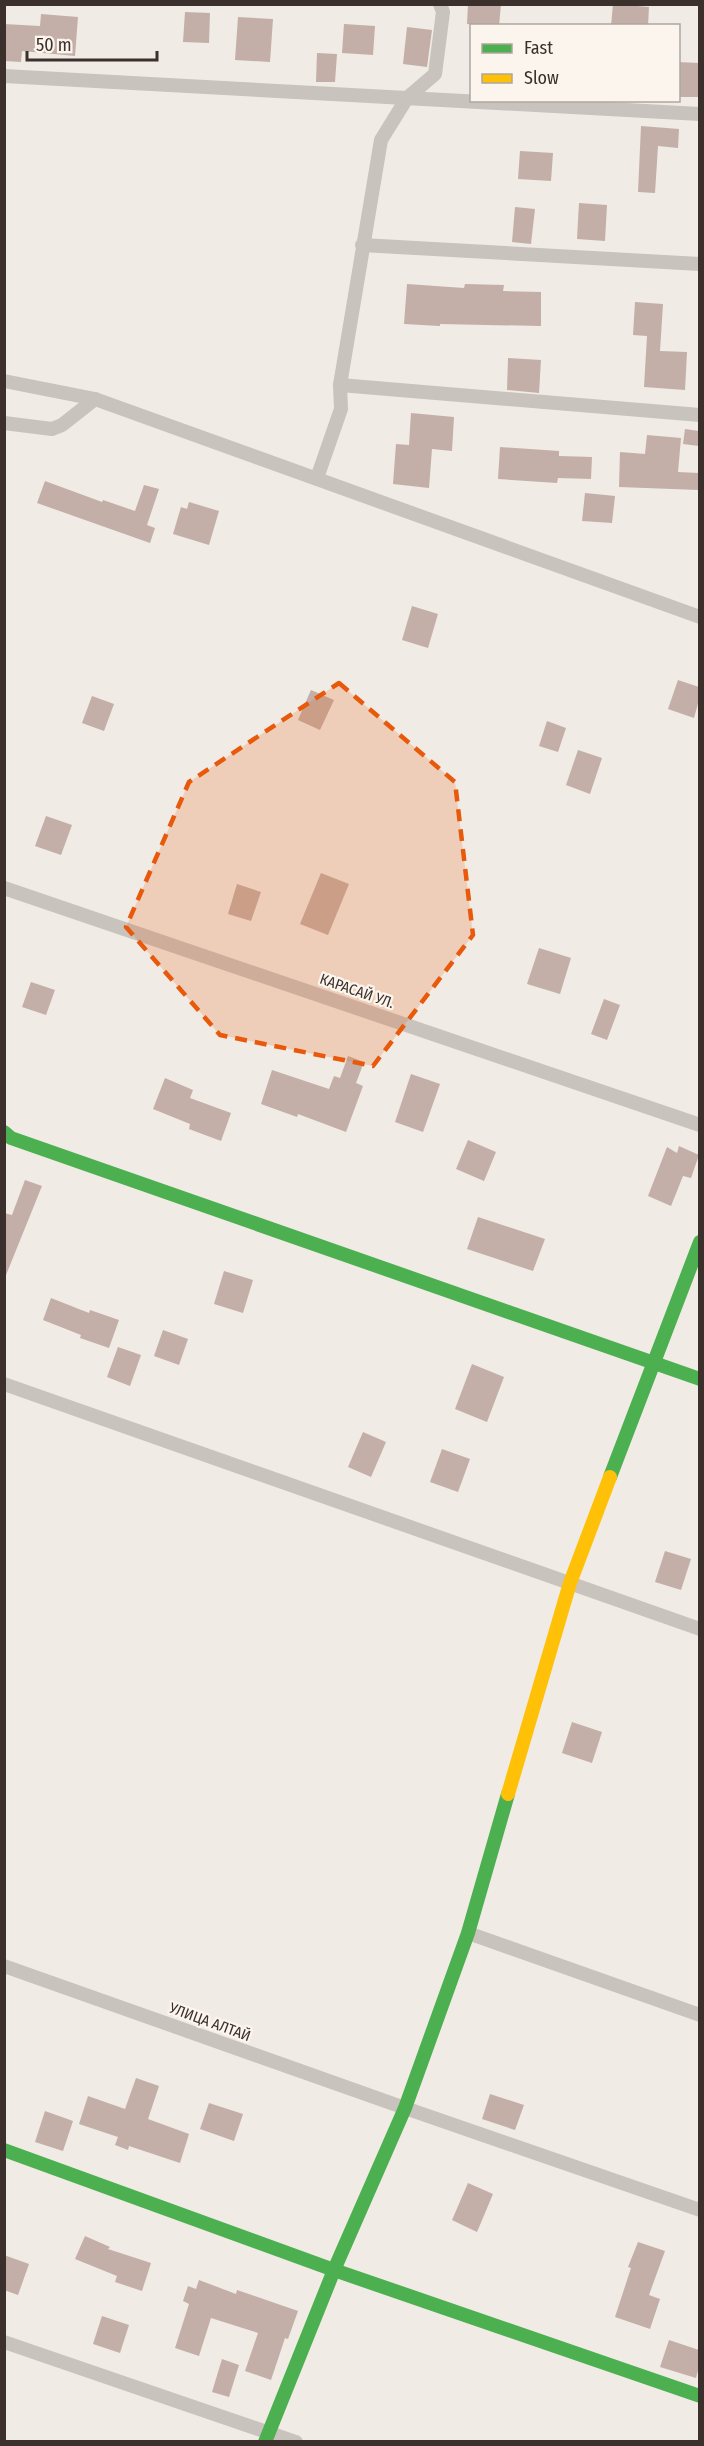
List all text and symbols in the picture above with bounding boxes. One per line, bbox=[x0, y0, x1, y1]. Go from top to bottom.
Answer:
scale bar bbox=[27, 24, 158, 62]
legend bbox=[470, 24, 680, 102]
text: 50 m bbox=[36, 34, 72, 56]
text: Fast bbox=[524, 37, 553, 59]
text: Slow bbox=[524, 67, 559, 89]
street label: КАРАСАЙ УЛ. bbox=[317, 970, 397, 1012]
street label: УЛИЦА АЛТАЙ bbox=[166, 1999, 253, 2045]

